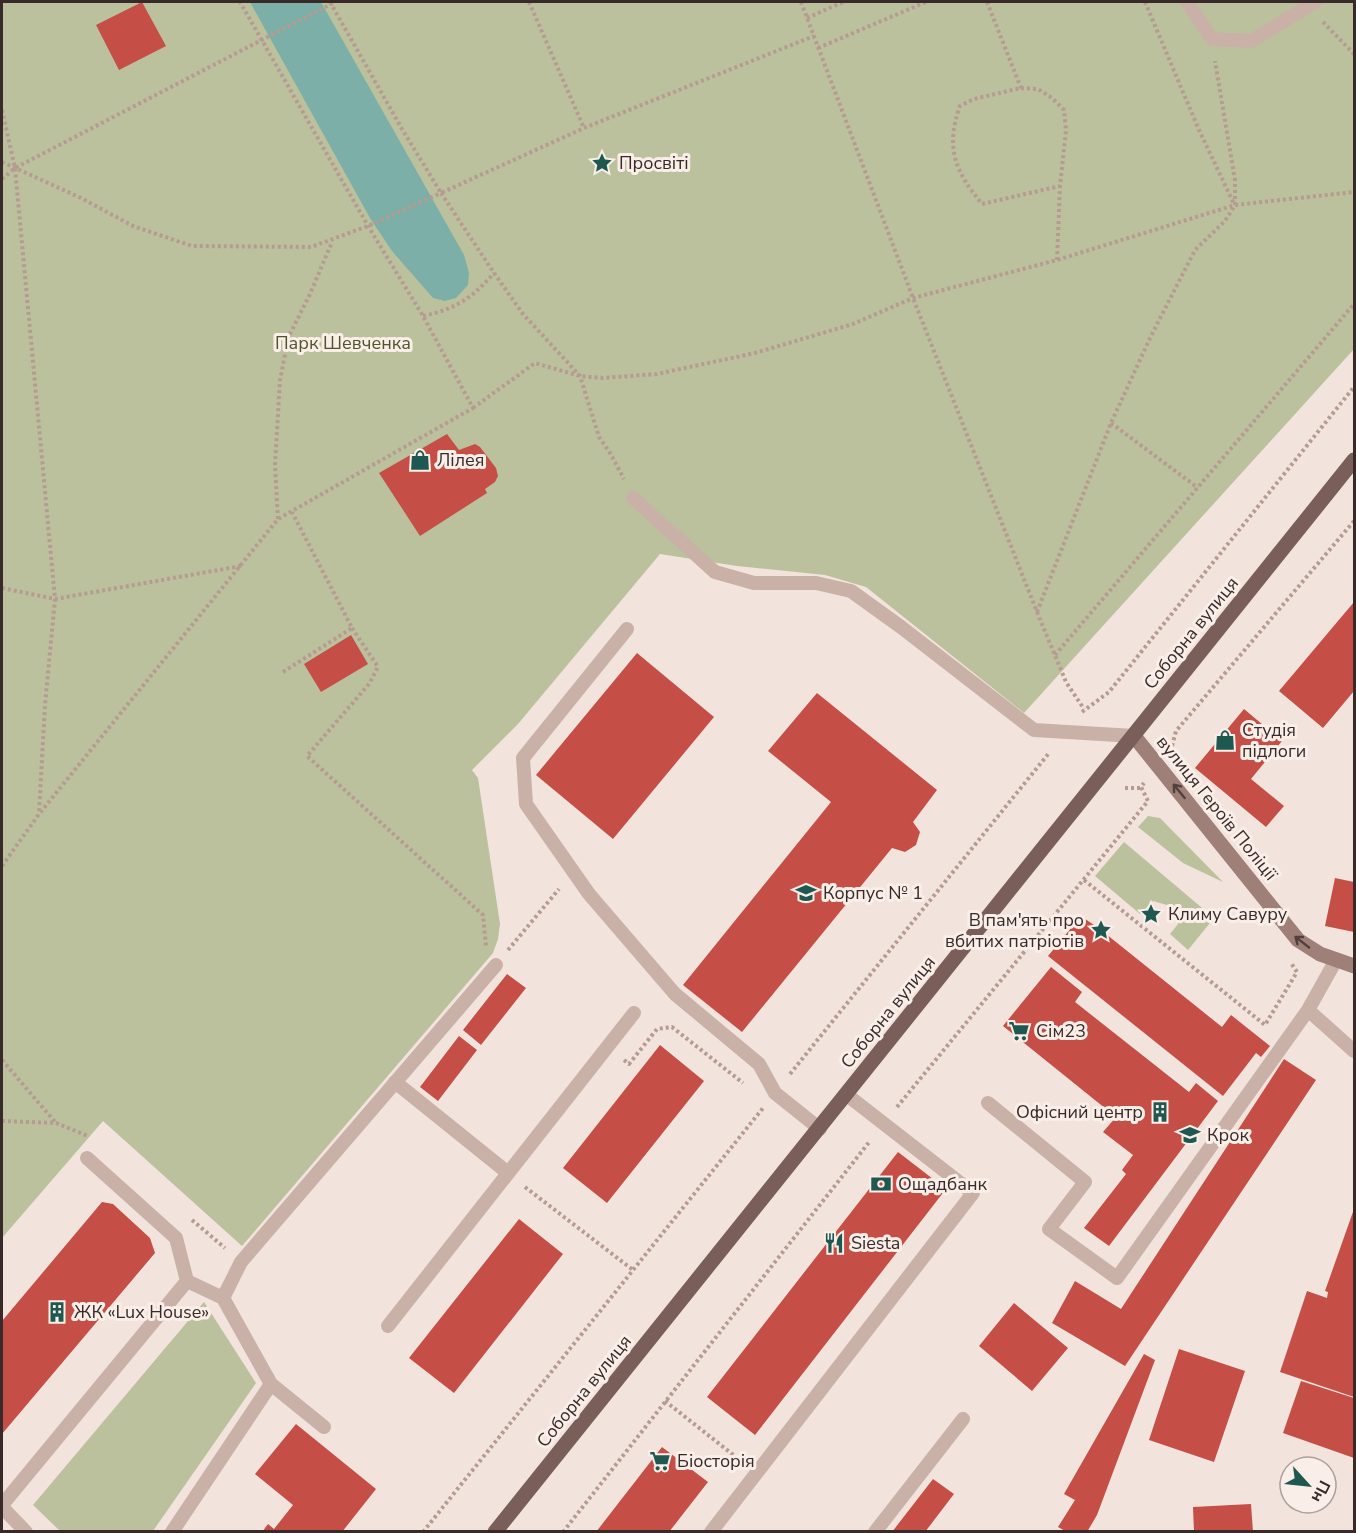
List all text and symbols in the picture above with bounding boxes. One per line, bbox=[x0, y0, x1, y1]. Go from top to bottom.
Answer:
place icon: Просвіті bbox=[590, 151, 614, 175]
place label: Просвіті bbox=[619, 151, 689, 175]
park label: Парк Шевченка bbox=[275, 331, 411, 355]
shop icon: Лілея bbox=[408, 448, 432, 472]
place label: Лілея bbox=[437, 448, 484, 472]
street label: Соборна вулиця bbox=[1138, 572, 1244, 694]
place label: Студія підлоги bbox=[1242, 718, 1306, 763]
shop icon: Студія підлоги bbox=[1213, 728, 1237, 752]
street label: вулиця Героїв Поліції bbox=[1151, 731, 1283, 886]
one-way arrow bbox=[1172, 783, 1185, 799]
school or university icon: Корпус № 1 bbox=[794, 881, 818, 905]
place label: Корпус № 1 bbox=[823, 881, 923, 905]
place icon: Климу Савуру bbox=[1139, 902, 1163, 926]
place label: Климу Савуру bbox=[1168, 902, 1288, 926]
place label: В пам'ять про вбитих патріотів bbox=[945, 908, 1084, 953]
place icon: В пам'ять про вбитих патріотів bbox=[1089, 918, 1113, 942]
one-way arrow bbox=[1294, 935, 1310, 948]
street label: Соборна вулиця bbox=[835, 951, 941, 1073]
supermarket icon: Сім23 bbox=[1007, 1019, 1031, 1043]
place label: Сім23 bbox=[1036, 1019, 1086, 1043]
place label: Офісний центр bbox=[1016, 1100, 1143, 1124]
building icon: Офісний центр bbox=[1148, 1100, 1172, 1124]
school or university icon: Крок bbox=[1178, 1123, 1202, 1147]
place label: Крок bbox=[1207, 1123, 1249, 1147]
bank icon: Ощадбанк bbox=[869, 1172, 893, 1196]
place label: Ощадбанк bbox=[898, 1172, 987, 1196]
restaurant icon: Siesta bbox=[822, 1231, 846, 1255]
place label: Siesta bbox=[851, 1231, 900, 1255]
building icon: ЖК «Lux House» bbox=[45, 1300, 69, 1324]
place label: ЖК «Lux House» bbox=[74, 1300, 209, 1324]
street label: Соборна вулиця bbox=[531, 1330, 637, 1452]
supermarket icon: Біосторія bbox=[648, 1449, 672, 1473]
place label: Біосторія bbox=[677, 1449, 755, 1473]
north arrow bbox=[1278, 1455, 1338, 1515]
text: Пн bbox=[1306, 1477, 1335, 1506]

